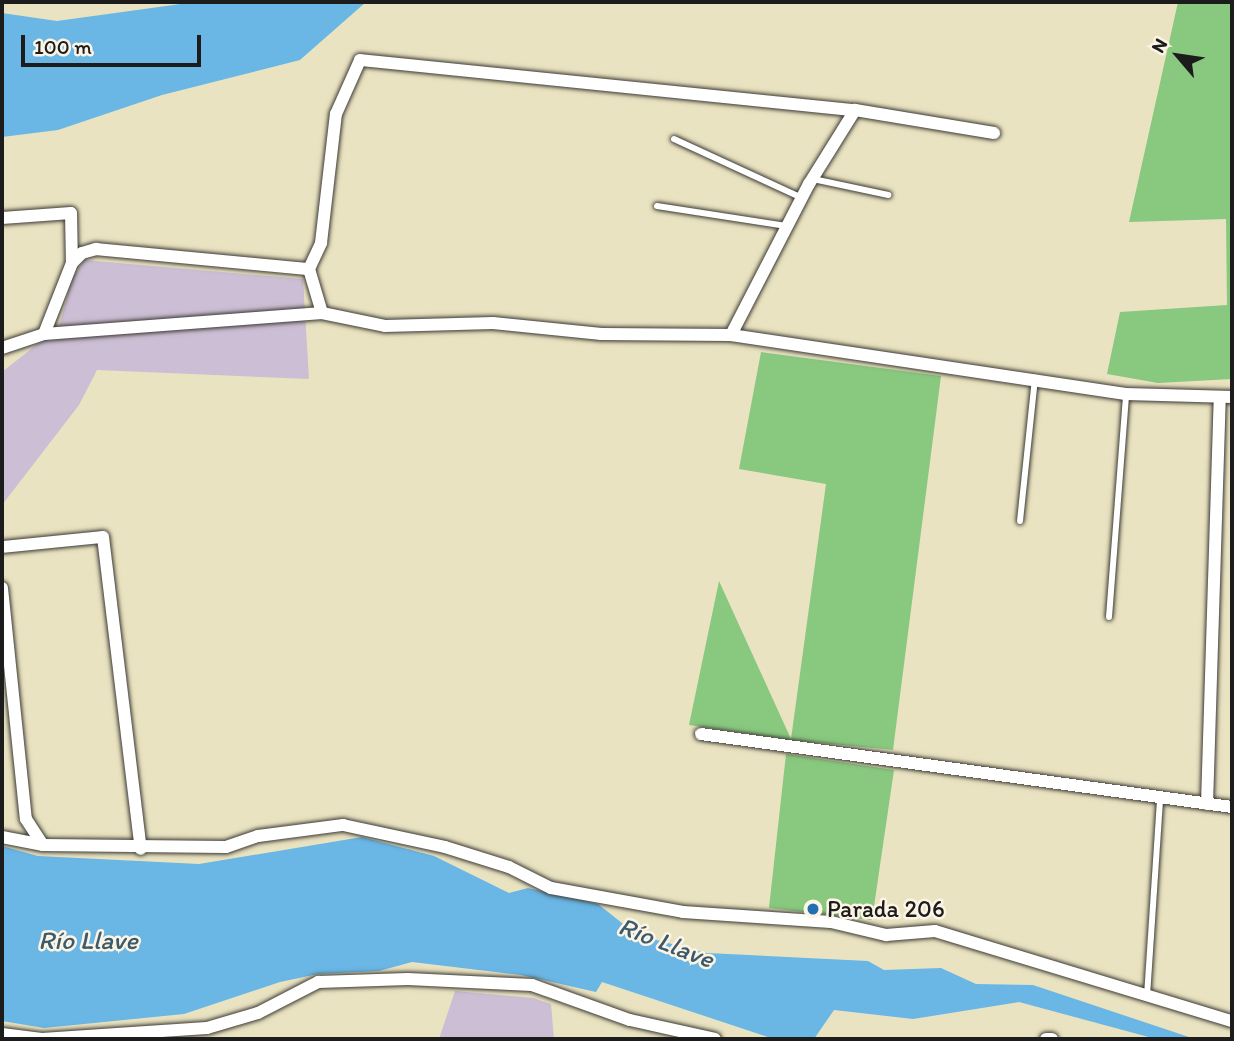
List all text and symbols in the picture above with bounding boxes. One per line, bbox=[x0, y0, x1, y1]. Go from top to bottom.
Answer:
scale bar bbox=[24, 21, 205, 65]
north arrow bbox=[1143, 21, 1213, 91]
text: 100 m bbox=[34, 34, 92, 59]
text: N bbox=[1146, 34, 1172, 57]
place label: Parada 206 bbox=[827, 895, 945, 923]
marker: Parada 206 bbox=[805, 901, 821, 917]
water label: Río Llave bbox=[614, 911, 718, 975]
water label: Río Llave bbox=[38, 925, 138, 957]

